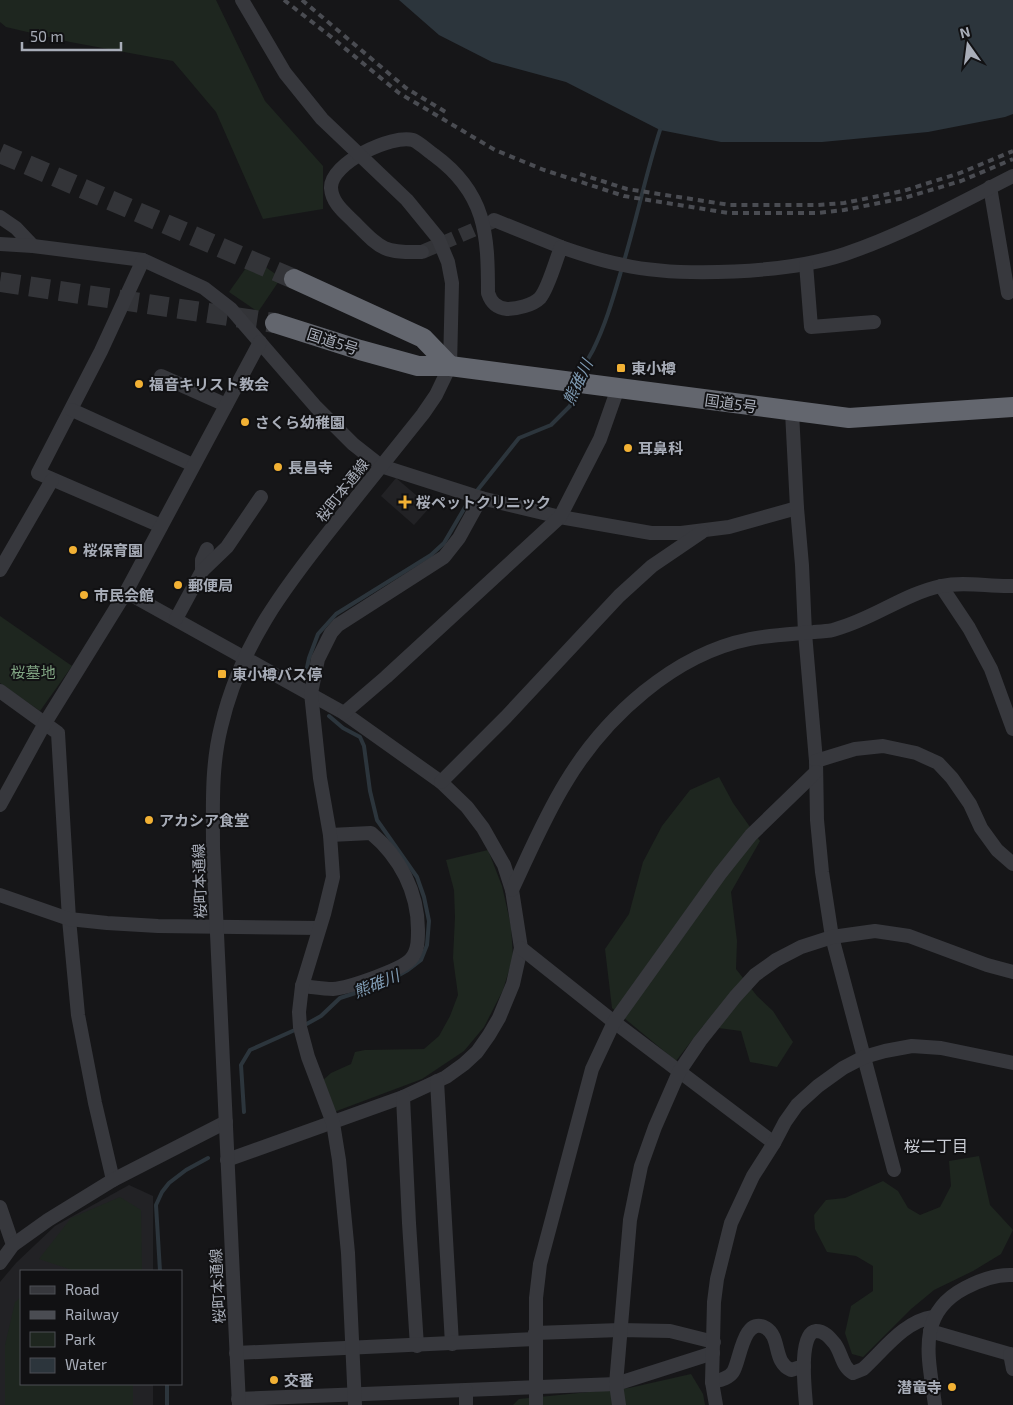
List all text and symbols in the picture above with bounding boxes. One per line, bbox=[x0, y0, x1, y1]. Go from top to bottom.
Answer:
scale bar bbox=[22, 20, 121, 52]
north arrow bbox=[943, 20, 993, 70]
text: N bbox=[958, 22, 972, 41]
text: 50 m bbox=[30, 27, 64, 45]
street label: 国道5号 bbox=[305, 324, 361, 358]
water label: 熊碓川 bbox=[558, 354, 597, 408]
place label: 東小樽 bbox=[631, 359, 676, 377]
marker: 東小樽 bbox=[615, 362, 627, 374]
place label: 福音キリスト教会 bbox=[148, 375, 269, 393]
marker: 福音キリスト教会 bbox=[133, 378, 145, 390]
street label: 国道5号 bbox=[703, 390, 759, 416]
place label: さくら幼稚園 bbox=[255, 413, 345, 431]
marker: さくら幼稚園 bbox=[239, 416, 251, 428]
place label: 耳鼻科 bbox=[638, 439, 683, 457]
marker: 耳鼻科 bbox=[622, 442, 634, 454]
street label: 桜町本通線 bbox=[312, 455, 372, 525]
place label: 長昌寺 bbox=[288, 458, 333, 476]
marker: 長昌寺 bbox=[272, 461, 284, 473]
place label: 桜ペットクリニック bbox=[416, 493, 551, 511]
marker: 桜ペットクリニック bbox=[398, 495, 412, 509]
place label: 桜保育園 bbox=[83, 541, 143, 559]
marker: 桜保育園 bbox=[67, 544, 79, 556]
place label: 郵便局 bbox=[188, 576, 233, 594]
marker: 郵便局 bbox=[172, 579, 184, 591]
place label: 市民会館 bbox=[94, 586, 154, 604]
marker: 市民会館 bbox=[78, 589, 90, 601]
park label: 桜墓地 bbox=[10, 663, 56, 681]
place label: 東小樽バス停 bbox=[232, 665, 322, 683]
marker: 東小樽バス停 bbox=[216, 668, 228, 680]
place label: アカシア食堂 bbox=[159, 811, 249, 829]
marker: アカシア食堂 bbox=[143, 814, 155, 826]
street label: 桜町本通線 bbox=[189, 843, 209, 919]
water label: 熊碓川 bbox=[350, 964, 404, 1001]
district label: 桜二丁目 bbox=[904, 1136, 968, 1155]
street label: 桜町本通線 bbox=[206, 1248, 228, 1324]
legend bbox=[20, 1270, 182, 1385]
text: Road bbox=[65, 1280, 100, 1298]
text: Railway bbox=[65, 1305, 119, 1323]
text: Park bbox=[65, 1330, 96, 1348]
text: Water bbox=[65, 1355, 107, 1373]
place label: 交番 bbox=[284, 1371, 314, 1389]
marker: 交番 bbox=[268, 1374, 280, 1386]
place label: 潜竜寺 bbox=[897, 1378, 942, 1396]
marker: 潜竜寺 bbox=[946, 1381, 958, 1393]

